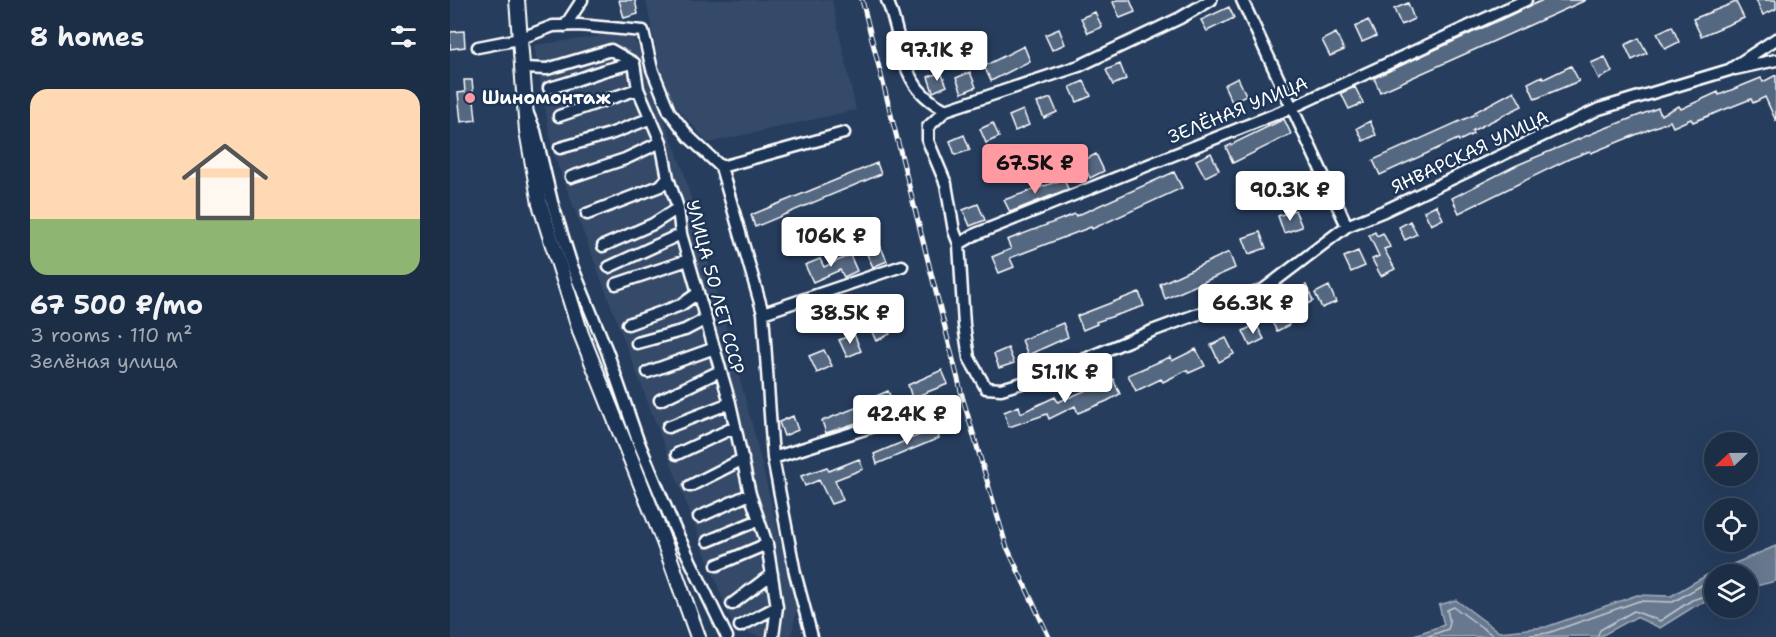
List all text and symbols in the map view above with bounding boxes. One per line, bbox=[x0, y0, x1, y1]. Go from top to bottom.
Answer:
text: 8 homes bbox=[30, 19, 144, 54]
icon: filters bbox=[387, 20, 420, 53]
pin: 97.1K ₽ bbox=[882, 31, 992, 82]
text: 97.1K ₽ bbox=[900, 37, 974, 63]
street label: ЗЕЛЁНАЯ УЛИЦА bbox=[1165, 71, 1311, 149]
place label: Шиномонтаж bbox=[482, 86, 611, 110]
marker: Шиномонтаж bbox=[463, 91, 477, 105]
street label: ЯНВАРСКАЯ УЛИЦА bbox=[1387, 105, 1553, 199]
icon: home bbox=[171, 128, 279, 236]
pin: 67.5K ₽ bbox=[980, 144, 1090, 195]
text: 67.5K ₽ bbox=[996, 150, 1074, 176]
pin: 90.3K ₽ bbox=[1235, 171, 1345, 222]
text: 90.3K ₽ bbox=[1250, 177, 1330, 203]
street label: УЛИЦА 50 ЛЕТ СССР bbox=[680, 197, 750, 377]
pin: 106K ₽ bbox=[782, 217, 880, 268]
text: 106K ₽ bbox=[796, 223, 866, 249]
pin: 66.3K ₽ bbox=[1198, 284, 1308, 335]
text: 67 500 ₽/mo bbox=[30, 287, 203, 322]
text: 66.3K ₽ bbox=[1212, 290, 1294, 316]
pin: 38.5K ₽ bbox=[795, 294, 905, 345]
text: 38.5K ₽ bbox=[810, 300, 890, 326]
text: 3 rooms · 110 m² bbox=[30, 322, 193, 348]
text: Зелёная улица bbox=[30, 348, 178, 374]
pin: 51.1K ₽ bbox=[1010, 353, 1120, 404]
text: 51.1K ₽ bbox=[1031, 359, 1099, 385]
pin: 42.4K ₽ bbox=[852, 395, 962, 446]
text: 42.4K ₽ bbox=[867, 401, 947, 427]
north arrow bbox=[1704, 432, 1758, 486]
map controls bbox=[1704, 432, 1758, 618]
button: locate bbox=[1704, 498, 1758, 552]
button: layers bbox=[1704, 564, 1758, 618]

